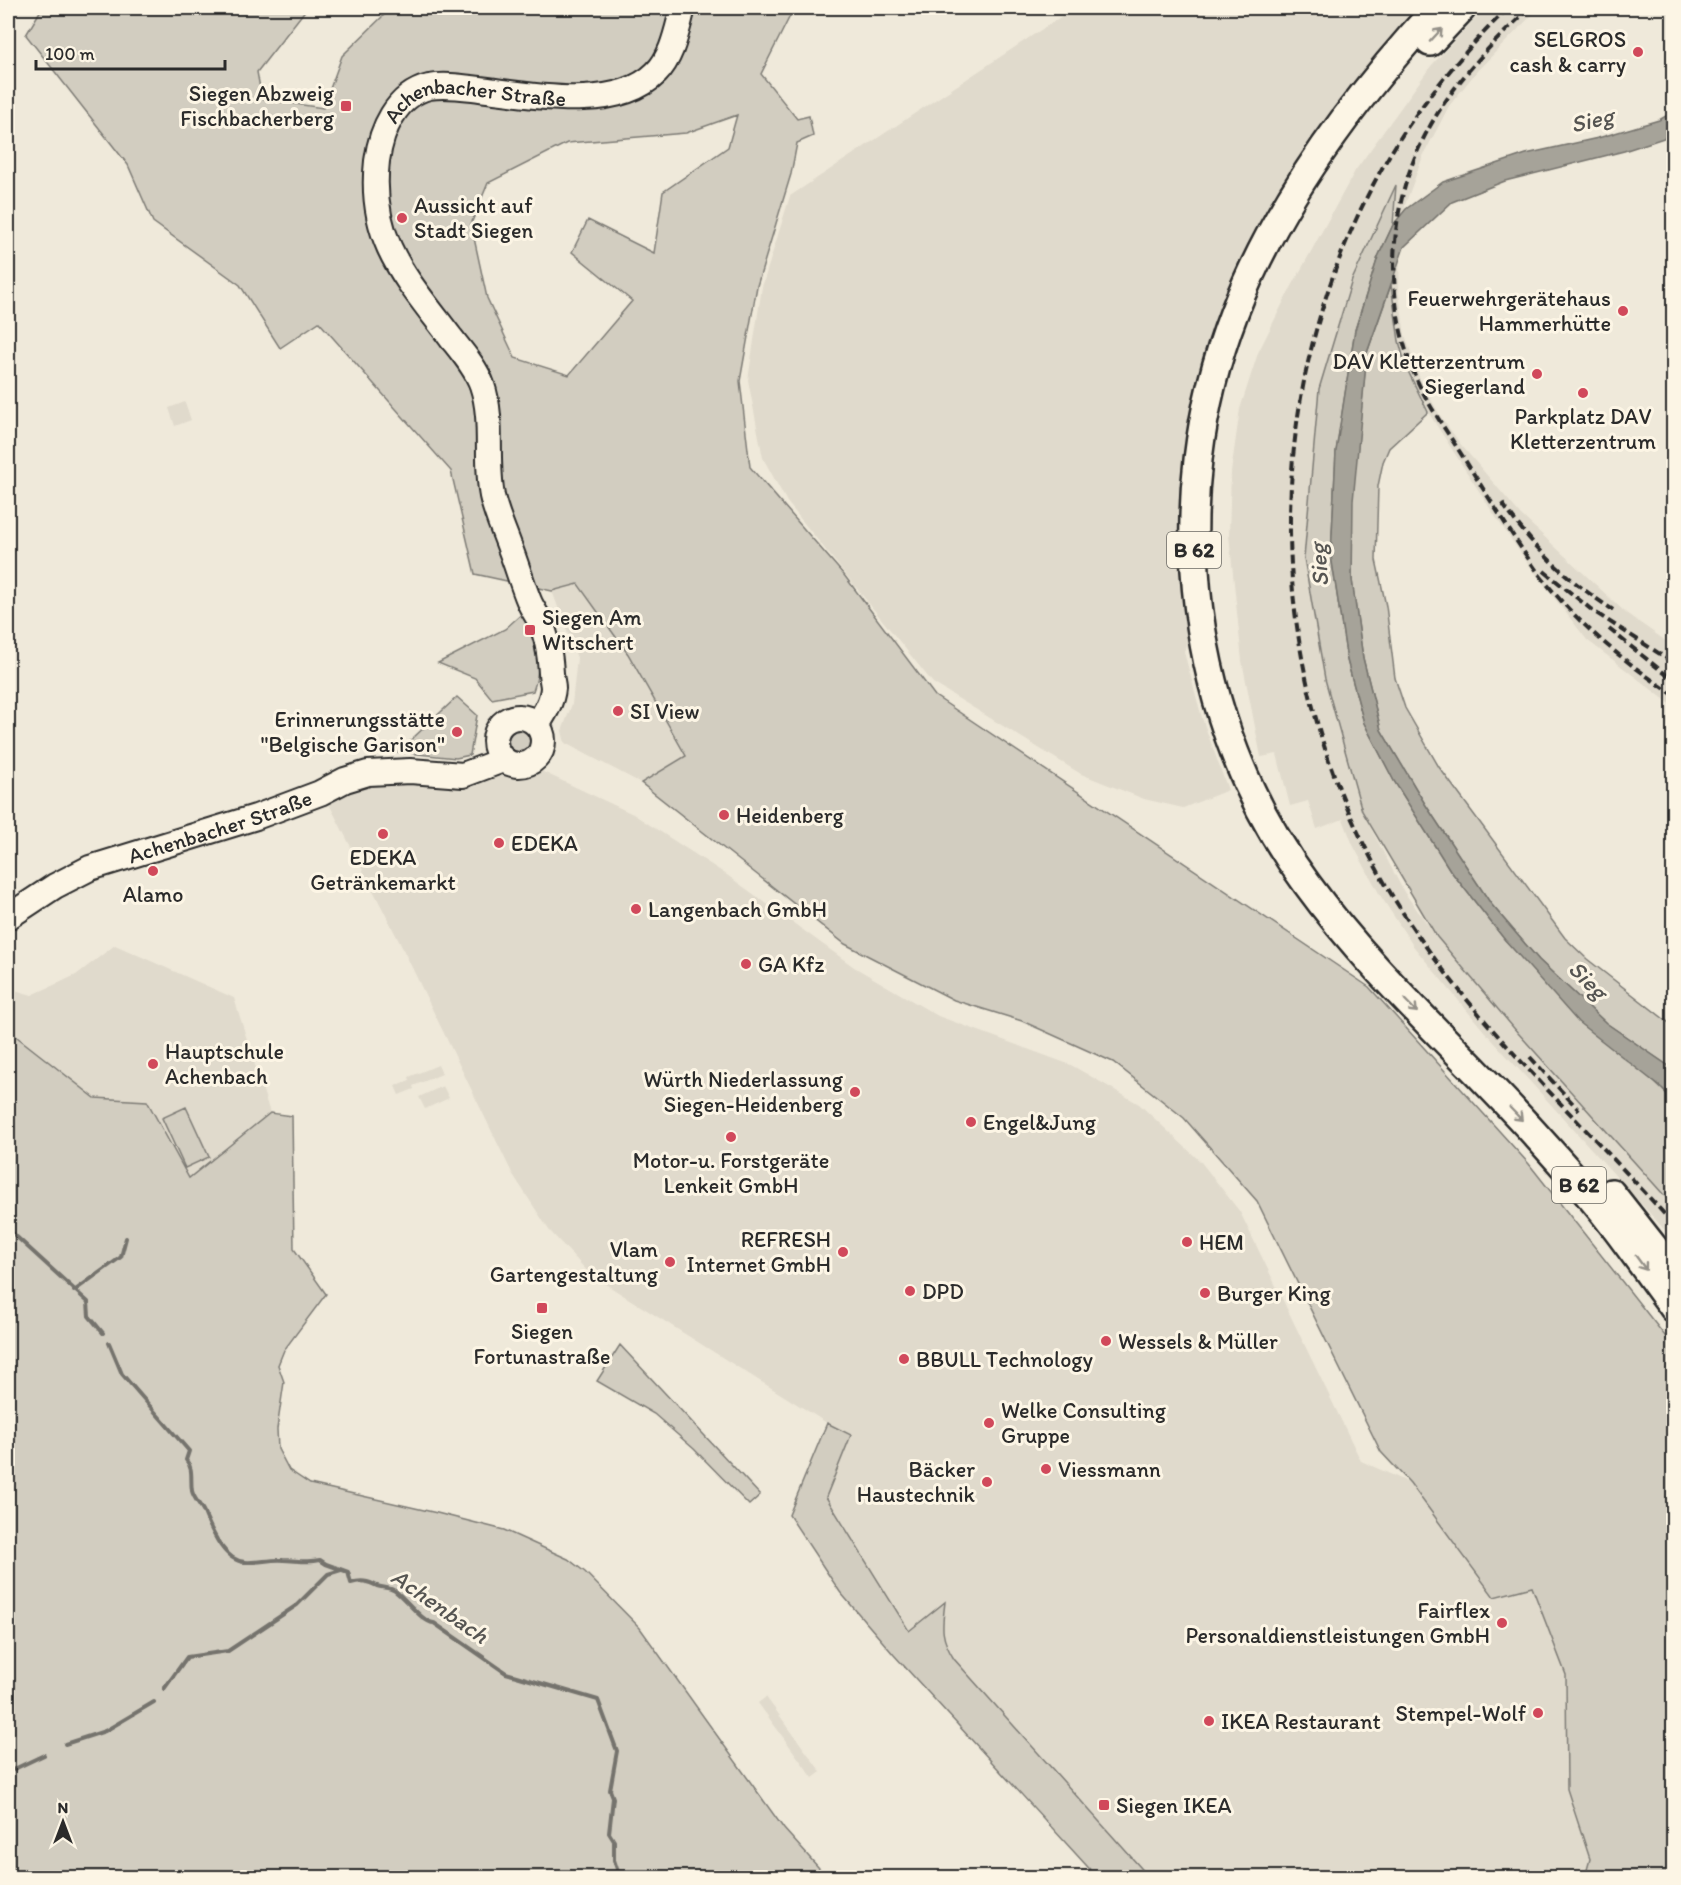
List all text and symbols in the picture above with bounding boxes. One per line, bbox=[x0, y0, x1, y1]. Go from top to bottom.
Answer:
place label: SELGROS cash & carry bbox=[1509, 26, 1627, 78]
one-way arrow bbox=[1429, 28, 1443, 43]
scale bar bbox=[36, 33, 225, 71]
text: 100 m bbox=[45, 43, 95, 65]
marker: SELGROS cash & carry bbox=[1631, 45, 1645, 59]
street label: Achenbacher Straße bbox=[378, 73, 567, 128]
place label: Siegen Abzweig Fischbacherberg bbox=[180, 80, 335, 132]
marker: Siegen Abzweig Fischbacherberg bbox=[339, 99, 353, 113]
water label: Sieg bbox=[1568, 100, 1619, 139]
place label: Aussicht auf Stadt Siegen bbox=[414, 192, 533, 244]
marker: Aussicht auf Stadt Siegen bbox=[395, 211, 409, 225]
place label: Feuerwehrgerätehaus Hammerhütte bbox=[1407, 285, 1611, 337]
marker: Feuerwehrgerätehaus Hammerhütte bbox=[1616, 304, 1630, 318]
place label: DAV Kletterzentrum Siegerland bbox=[1333, 348, 1525, 400]
marker: DAV Kletterzentrum Siegerland bbox=[1530, 367, 1544, 381]
marker: Parkplatz DAV Kletterzentrum bbox=[1576, 386, 1590, 400]
place label: Parkplatz DAV Kletterzentrum bbox=[1510, 403, 1657, 455]
road number: B 62 bbox=[1167, 532, 1221, 568]
water label: Sieg bbox=[1302, 540, 1334, 588]
place label: Siegen Am Witschert bbox=[542, 604, 642, 656]
marker: Siegen Am Witschert bbox=[523, 623, 537, 637]
place label: SI View bbox=[630, 698, 700, 725]
marker: SI View bbox=[611, 704, 625, 718]
place label: Erinnerungsstätte "Belgische Garison" bbox=[261, 706, 445, 758]
marker: Erinnerungsstätte "Belgische Garison" bbox=[450, 725, 464, 739]
street label: Achenbacher Straße bbox=[125, 784, 316, 869]
place label: Heidenberg bbox=[736, 802, 845, 829]
marker: Heidenberg bbox=[717, 808, 731, 822]
marker: EDEKA Getränkemarkt bbox=[376, 827, 390, 841]
place label: EDEKA bbox=[511, 830, 578, 857]
marker: EDEKA bbox=[492, 836, 506, 850]
place label: EDEKA Getränkemarkt bbox=[310, 844, 456, 896]
marker: Alamo bbox=[146, 864, 160, 878]
place label: Alamo bbox=[123, 881, 183, 908]
place label: Langenbach GmbH bbox=[648, 896, 827, 923]
marker: Langenbach GmbH bbox=[629, 902, 643, 916]
place label: GA Kfz bbox=[758, 951, 824, 978]
water label: Sieg bbox=[1563, 954, 1616, 1007]
marker: GA Kfz bbox=[739, 957, 753, 971]
one-way arrow bbox=[1404, 998, 1419, 1013]
place label: Hauptschule Achenbach bbox=[165, 1038, 284, 1090]
marker: Hauptschule Achenbach bbox=[146, 1057, 160, 1071]
place label: Würth Niederlassung Siegen-Heidenberg bbox=[643, 1066, 844, 1118]
marker: Würth Niederlassung Siegen-Heidenberg bbox=[848, 1085, 862, 1099]
one-way arrow bbox=[1508, 1106, 1523, 1121]
place label: Engel&Jung bbox=[983, 1109, 1097, 1136]
marker: Engel&Jung bbox=[964, 1115, 978, 1129]
marker: Motor-u. Forstgeräte Lenkeit GmbH bbox=[724, 1130, 738, 1144]
place label: Motor-u. Forstgeräte Lenkeit GmbH bbox=[633, 1147, 829, 1199]
road number: B 62 bbox=[1552, 1167, 1606, 1203]
place label: REFRESH Internet GmbH bbox=[686, 1226, 831, 1278]
place label: HEM bbox=[1199, 1229, 1244, 1256]
marker: HEM bbox=[1180, 1235, 1194, 1249]
place label: Vlam Gartengestaltung bbox=[490, 1236, 659, 1288]
marker: REFRESH Internet GmbH bbox=[836, 1245, 850, 1259]
marker: Vlam Gartengestaltung bbox=[663, 1255, 677, 1269]
one-way arrow bbox=[1634, 1255, 1647, 1271]
place label: DPD bbox=[922, 1278, 964, 1305]
place label: Burger King bbox=[1217, 1280, 1331, 1307]
marker: DPD bbox=[903, 1284, 917, 1298]
marker: Burger King bbox=[1198, 1286, 1212, 1300]
marker: Siegen Fortunastraße bbox=[535, 1301, 549, 1315]
place label: Siegen Fortunastraße bbox=[474, 1318, 610, 1370]
place label: Wessels & Müller bbox=[1118, 1328, 1278, 1355]
marker: Wessels & Müller bbox=[1099, 1334, 1113, 1348]
place label: BBULL Technology bbox=[916, 1346, 1093, 1373]
marker: BBULL Technology bbox=[897, 1352, 911, 1366]
place label: Welke Consulting Gruppe bbox=[1001, 1397, 1167, 1449]
marker: Welke Consulting Gruppe bbox=[982, 1416, 996, 1430]
place label: Bäcker Haustechnik bbox=[857, 1456, 976, 1508]
place label: Viessmann bbox=[1058, 1456, 1161, 1483]
marker: Viessmann bbox=[1039, 1462, 1053, 1476]
marker: Bäcker Haustechnik bbox=[980, 1475, 994, 1489]
water label: Achenbach bbox=[386, 1562, 495, 1650]
place label: Fairflex Personaldienstleistungen GmbH bbox=[1186, 1597, 1490, 1649]
marker: Fairflex Personaldienstleistungen GmbH bbox=[1495, 1616, 1509, 1630]
place label: Stempel-Wolf bbox=[1395, 1700, 1527, 1727]
marker: Stempel-Wolf bbox=[1531, 1706, 1545, 1720]
place label: IKEA Restaurant bbox=[1221, 1708, 1381, 1735]
marker: IKEA Restaurant bbox=[1202, 1714, 1216, 1728]
north arrow bbox=[33, 1792, 93, 1852]
place label: Siegen IKEA bbox=[1116, 1792, 1232, 1819]
text: N bbox=[58, 1798, 68, 1817]
marker: Siegen IKEA bbox=[1097, 1798, 1111, 1812]

